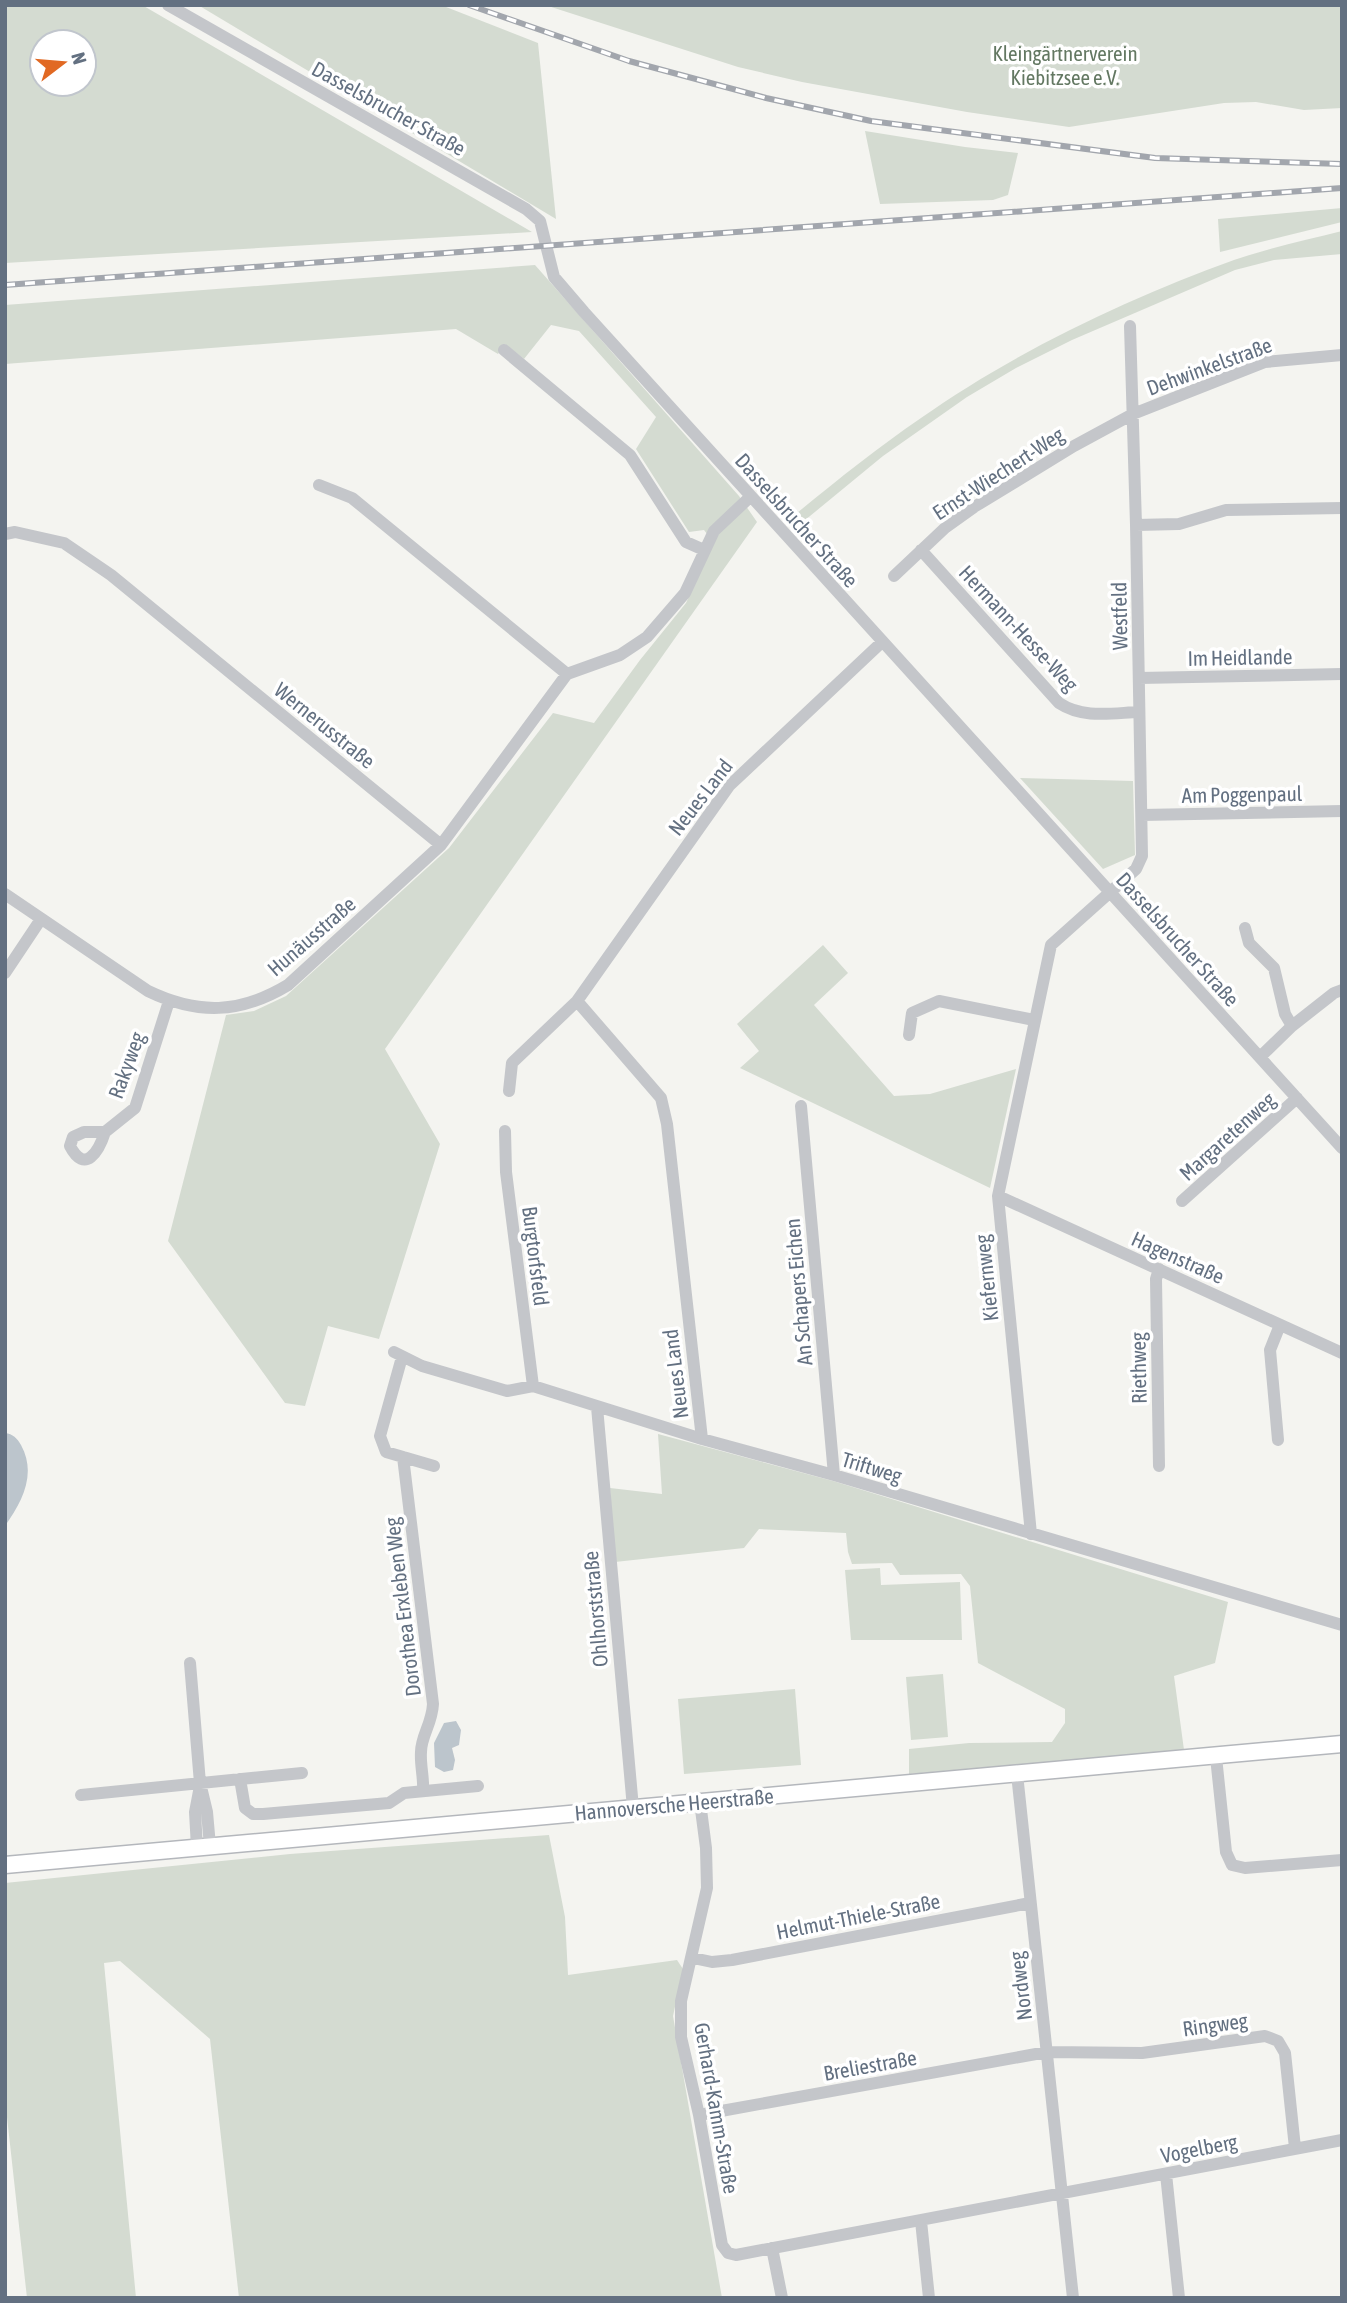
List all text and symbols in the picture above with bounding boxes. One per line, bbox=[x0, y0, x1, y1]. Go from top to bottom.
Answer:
north arrow bbox=[28, 28, 98, 98]
park label: Kleingärtnerverein Kiebitzsee e.V. bbox=[992, 41, 1138, 89]
text: N bbox=[67, 50, 91, 67]
street label: Dasselsbrucher Straße bbox=[308, 56, 470, 160]
street label: Dehwinkelstraße bbox=[1143, 332, 1275, 400]
street label: Ernst-Wiechert-Weg bbox=[928, 422, 1068, 524]
street label: Dasselsbrucher Straße bbox=[731, 448, 863, 592]
street label: Hermann-Hesse-Weg bbox=[955, 560, 1083, 696]
street label: Westfeld bbox=[1106, 582, 1132, 650]
street label: Im Heidlande bbox=[1187, 644, 1293, 670]
street label: Wernerusstraße bbox=[270, 677, 380, 773]
street label: Neues Land bbox=[663, 754, 737, 840]
street label: Am Poggenpaul bbox=[1181, 781, 1303, 807]
street label: Dasselsbrucher Straße bbox=[1112, 867, 1244, 1011]
street label: Hunäusstraße bbox=[262, 891, 360, 981]
street label: Rakyweg bbox=[103, 1028, 149, 1102]
street label: Margaretenweg bbox=[1174, 1087, 1280, 1185]
street label: Burgtorfsfeld bbox=[518, 1205, 554, 1307]
street label: An Schapers Eichen bbox=[780, 1218, 816, 1366]
street label: Hagenstraße bbox=[1128, 1226, 1228, 1288]
street label: Kiefernweg bbox=[970, 1233, 1002, 1323]
street label: Neues Land bbox=[658, 1328, 692, 1420]
street label: Riethweg bbox=[1125, 1332, 1151, 1404]
street label: Triftweg bbox=[839, 1447, 905, 1487]
street label: Dorothea Erxleben Weg bbox=[379, 1516, 425, 1698]
street label: Ohlhorststraße bbox=[578, 1550, 612, 1668]
street label: Hannoversche Heerstraße bbox=[573, 1783, 775, 1825]
street label: Helmut-Thiele-Straße bbox=[774, 1888, 942, 1944]
street label: Nordweg bbox=[1004, 1950, 1036, 2022]
street label: Ringweg bbox=[1181, 2008, 1249, 2040]
street label: Gerhard-Kamm-Straße bbox=[690, 2021, 744, 2195]
street label: Breliestraße bbox=[822, 2045, 918, 2085]
street label: Vogelberg bbox=[1159, 2129, 1239, 2167]

